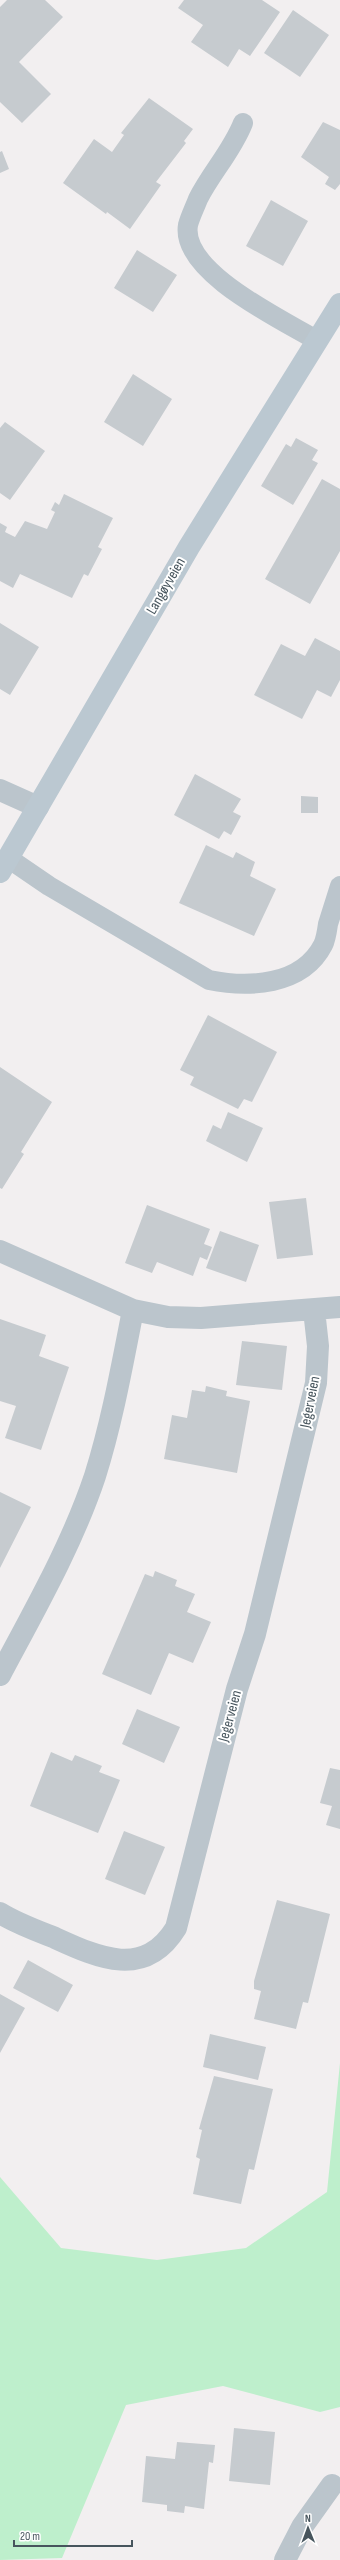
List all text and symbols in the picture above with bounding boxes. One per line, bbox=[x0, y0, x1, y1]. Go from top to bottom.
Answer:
street label: Langøyveien bbox=[142, 554, 190, 618]
street label: Jegerveien bbox=[295, 1374, 324, 1431]
street label: Jegerveien bbox=[214, 1688, 246, 1745]
north arrow bbox=[288, 2508, 328, 2548]
text: N bbox=[305, 2512, 311, 2525]
scale bar bbox=[14, 2522, 132, 2548]
text: 20 m bbox=[20, 2529, 40, 2544]

